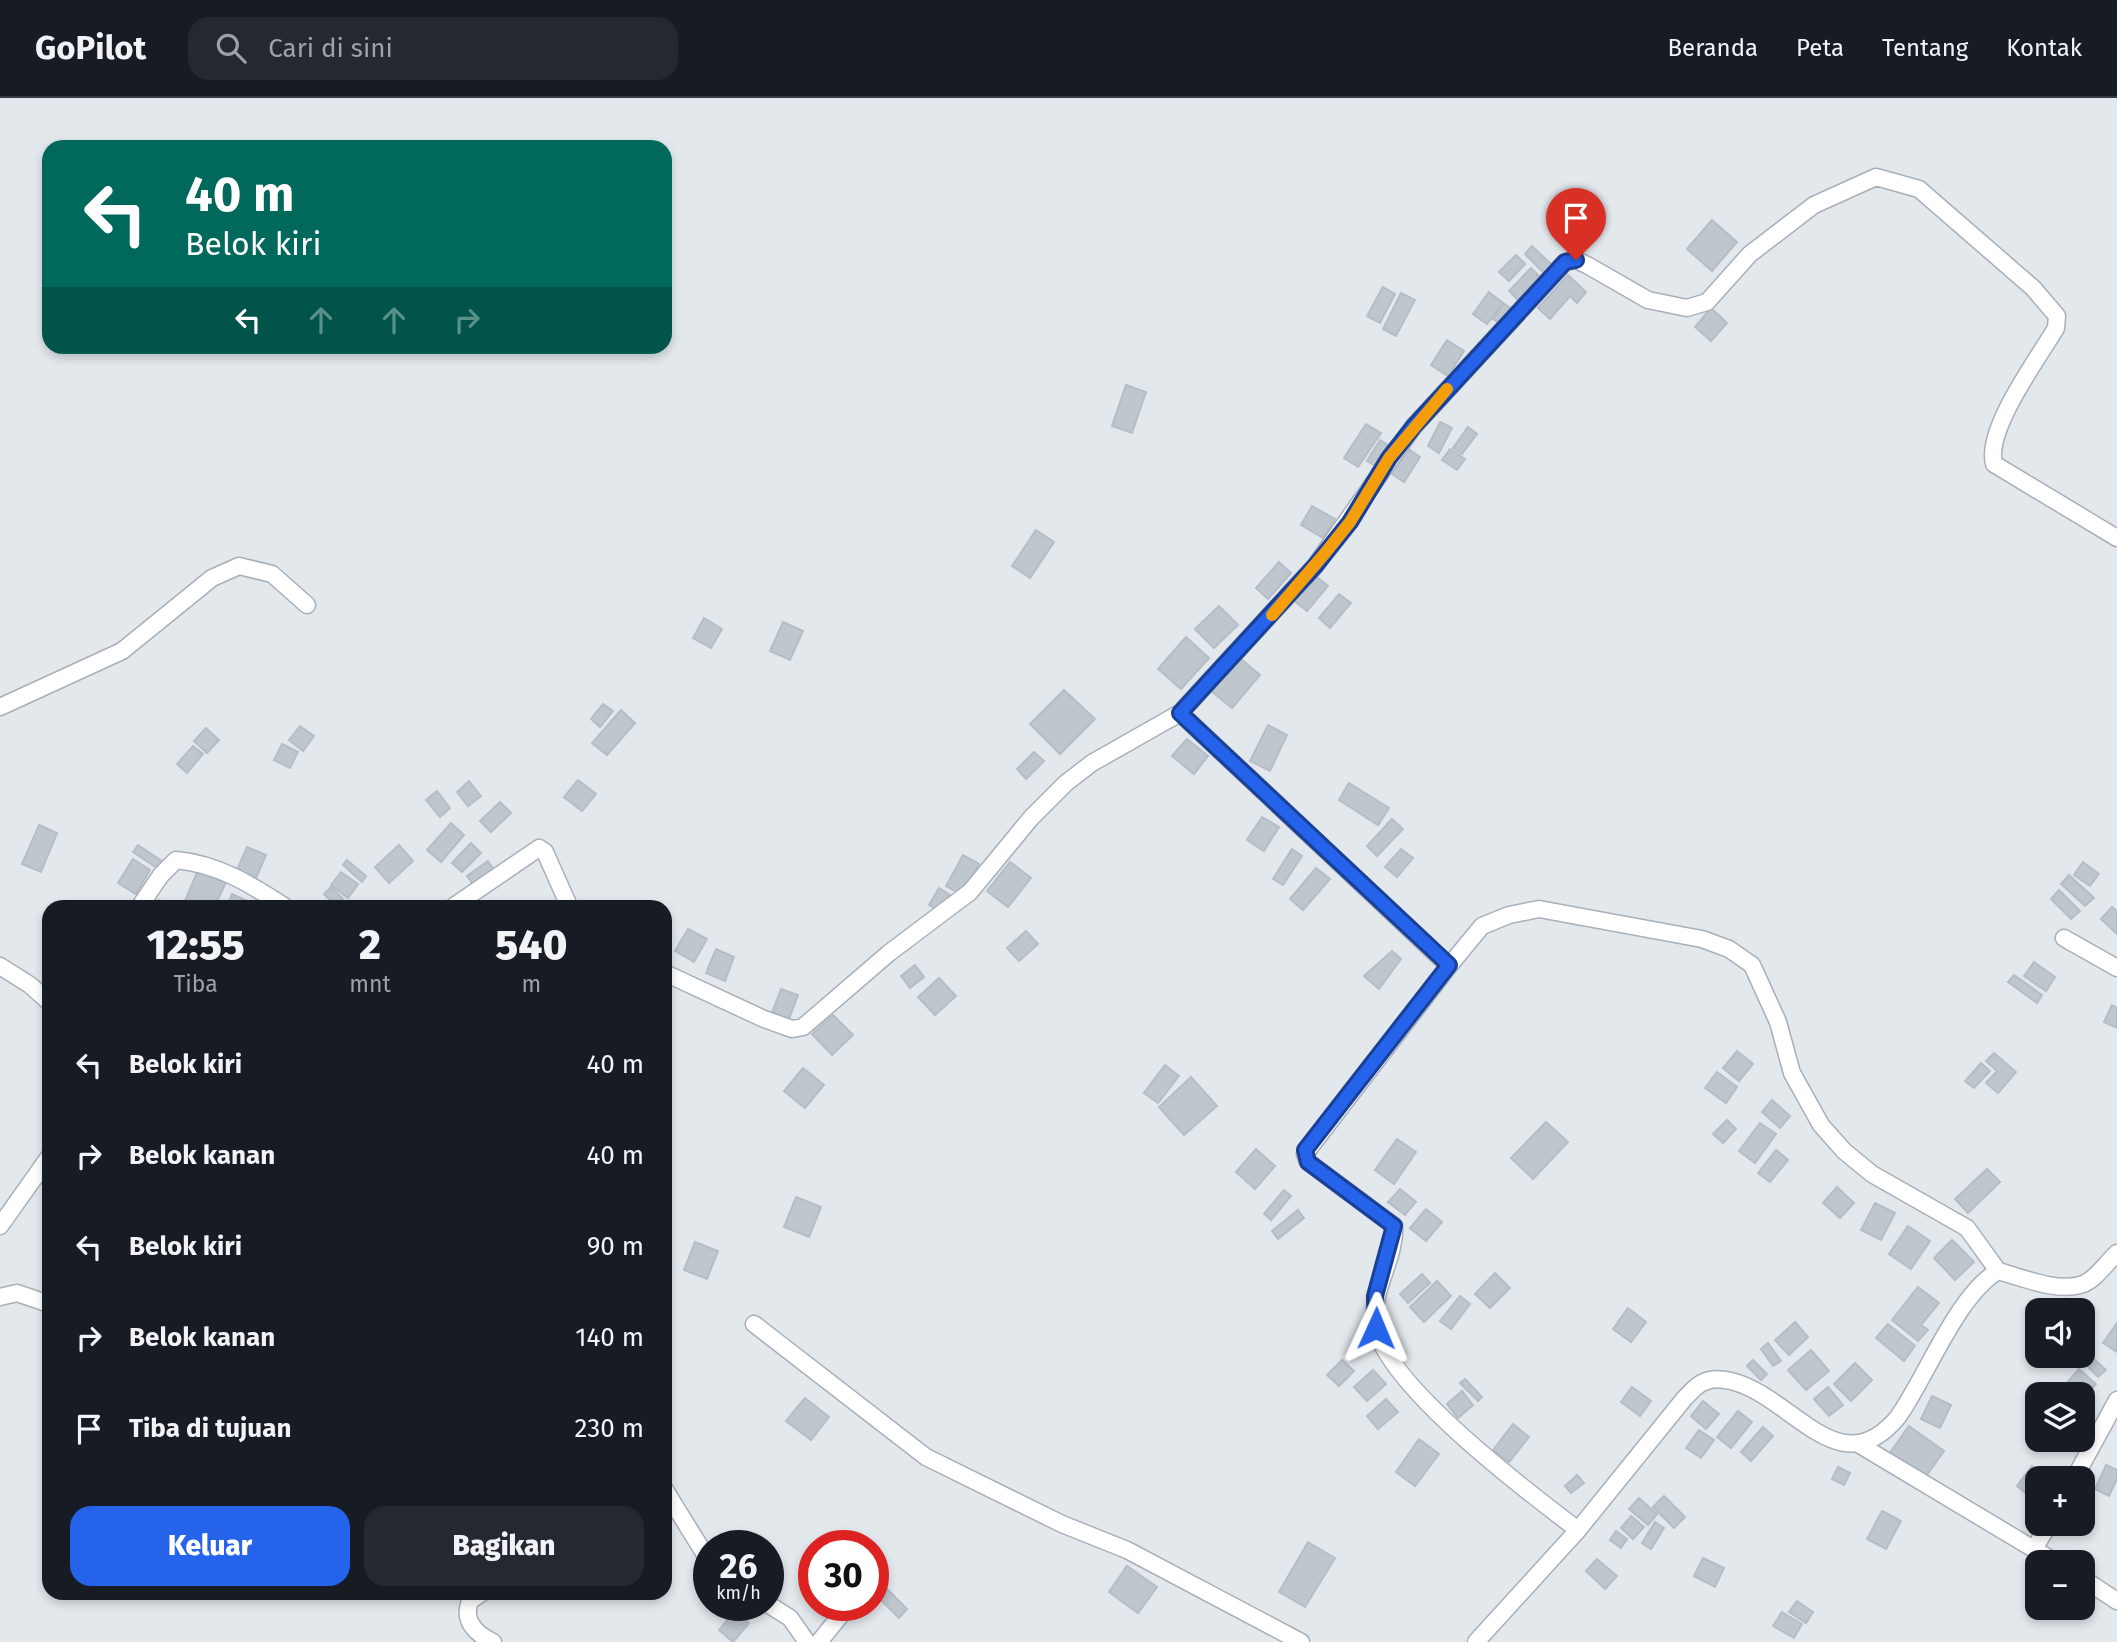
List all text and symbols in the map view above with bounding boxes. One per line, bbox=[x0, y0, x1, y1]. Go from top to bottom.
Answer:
search box bbox=[188, 17, 678, 80]
text: GoPilot bbox=[35, 28, 146, 68]
icon: search bbox=[212, 29, 250, 67]
text: Cari di sini bbox=[268, 33, 393, 64]
text: Beranda bbox=[1667, 34, 1758, 62]
text: Peta bbox=[1796, 34, 1844, 62]
text: Tentang bbox=[1882, 34, 1968, 62]
text: Kontak bbox=[2006, 34, 2082, 62]
text: 40 m bbox=[185, 165, 294, 224]
icon: left bbox=[70, 168, 161, 259]
pin bbox=[1546, 188, 1606, 260]
icon: arrive bbox=[1557, 199, 1595, 237]
text: Belok kiri bbox=[185, 225, 321, 263]
icon: left bbox=[229, 301, 267, 339]
icon: ahead bbox=[302, 301, 340, 339]
icon: ahead bbox=[375, 301, 413, 339]
icon: right bbox=[448, 301, 486, 339]
text: 12:55 bbox=[147, 920, 245, 970]
text: 2 bbox=[359, 920, 381, 970]
text: 540 bbox=[495, 920, 567, 970]
text: Tiba bbox=[173, 970, 218, 998]
text: mnt bbox=[349, 970, 391, 998]
text: m bbox=[521, 970, 541, 998]
icon: left bbox=[70, 1046, 108, 1084]
text: Belok kiri bbox=[129, 1049, 242, 1080]
text: 40 m bbox=[586, 1049, 644, 1080]
icon: right bbox=[70, 1137, 108, 1175]
text: Belok kanan bbox=[129, 1140, 275, 1171]
text: 40 m bbox=[586, 1140, 644, 1171]
icon: left bbox=[70, 1228, 108, 1266]
text: Belok kiri bbox=[129, 1231, 242, 1262]
text: 90 m bbox=[587, 1231, 644, 1262]
position arrow bbox=[1339, 1291, 1413, 1365]
map controls bbox=[2025, 1298, 2095, 1620]
button: sound bbox=[2025, 1298, 2095, 1368]
icon: right bbox=[70, 1319, 108, 1357]
text: Belok kanan bbox=[129, 1322, 275, 1353]
text: 140 m bbox=[575, 1322, 644, 1353]
button: layers bbox=[2025, 1382, 2095, 1452]
icon: arrive bbox=[70, 1410, 108, 1448]
text: Tiba di tujuan bbox=[129, 1413, 291, 1444]
text: 230 m bbox=[575, 1413, 644, 1444]
button: + bbox=[2025, 1466, 2095, 1536]
button: Keluar bbox=[70, 1506, 350, 1586]
button: Bagikan bbox=[364, 1506, 644, 1586]
speed limit sign: 30 bbox=[798, 1530, 889, 1621]
text: 26 bbox=[720, 1545, 757, 1587]
button: − bbox=[2025, 1550, 2095, 1620]
text: km/h bbox=[716, 1582, 761, 1604]

